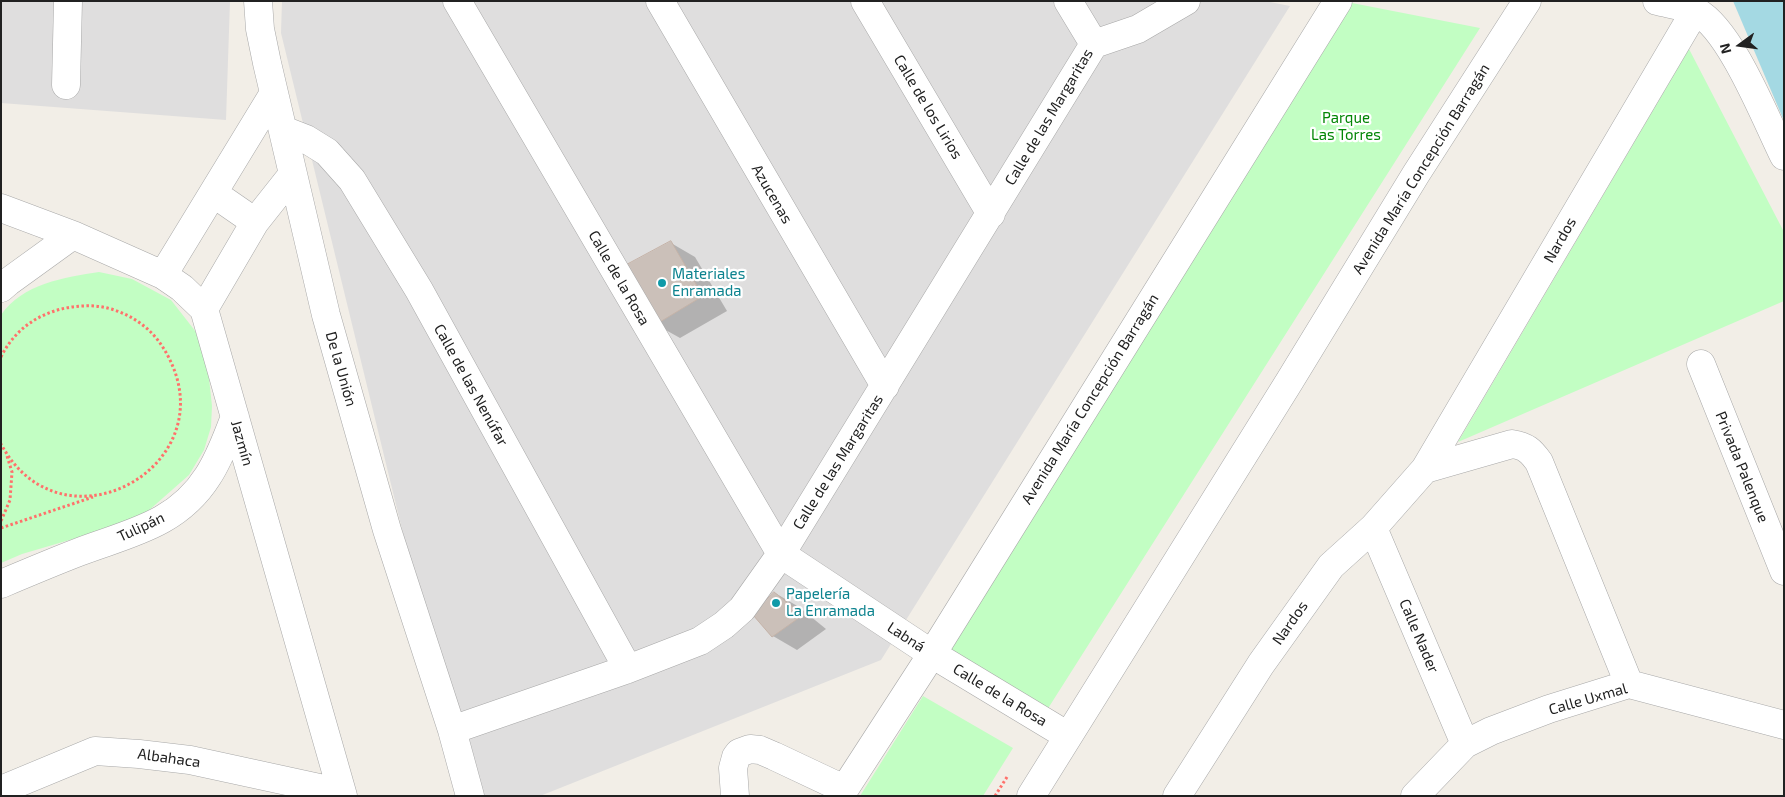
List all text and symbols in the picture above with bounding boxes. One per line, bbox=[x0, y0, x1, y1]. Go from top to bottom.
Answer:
north arrow bbox=[1715, 20, 1765, 70]
text: N bbox=[1715, 42, 1734, 56]
street label: Calle de las Margaritas bbox=[1001, 46, 1097, 188]
street label: Calle de los Lirios bbox=[890, 52, 966, 162]
street label: Avenida María Concepción Barragán bbox=[1349, 60, 1493, 278]
park label: Parque Las Torres bbox=[1311, 109, 1381, 144]
street label: Azucenas bbox=[748, 161, 796, 227]
street label: Nardos bbox=[1540, 214, 1580, 266]
street label: Calle de la Rosa bbox=[585, 227, 653, 329]
place label: Materiales Enramada bbox=[672, 265, 745, 300]
marker: Materiales Enramada bbox=[656, 277, 668, 289]
street label: Avenida María Concepción Barragán bbox=[1018, 290, 1162, 508]
street label: Calle de las Nenúfar bbox=[430, 321, 512, 449]
street label: De la Unión bbox=[322, 329, 360, 409]
street label: Calle de las Margaritas bbox=[789, 391, 887, 533]
street label: Privada Palenque bbox=[1712, 409, 1772, 525]
street label: Jazmín bbox=[227, 418, 257, 468]
street label: Tulipán bbox=[115, 508, 167, 546]
place label: Papelería La Enramada bbox=[786, 585, 875, 620]
street label: Calle Nader bbox=[1395, 596, 1443, 676]
marker: Papelería La Enramada bbox=[770, 597, 782, 609]
street label: Nardos bbox=[1268, 598, 1312, 648]
street label: Labná bbox=[884, 618, 928, 656]
street label: Calle de la Rosa bbox=[950, 660, 1050, 730]
street label: Calle Uxmal bbox=[1547, 679, 1629, 719]
street label: Albahaca bbox=[137, 745, 201, 771]

